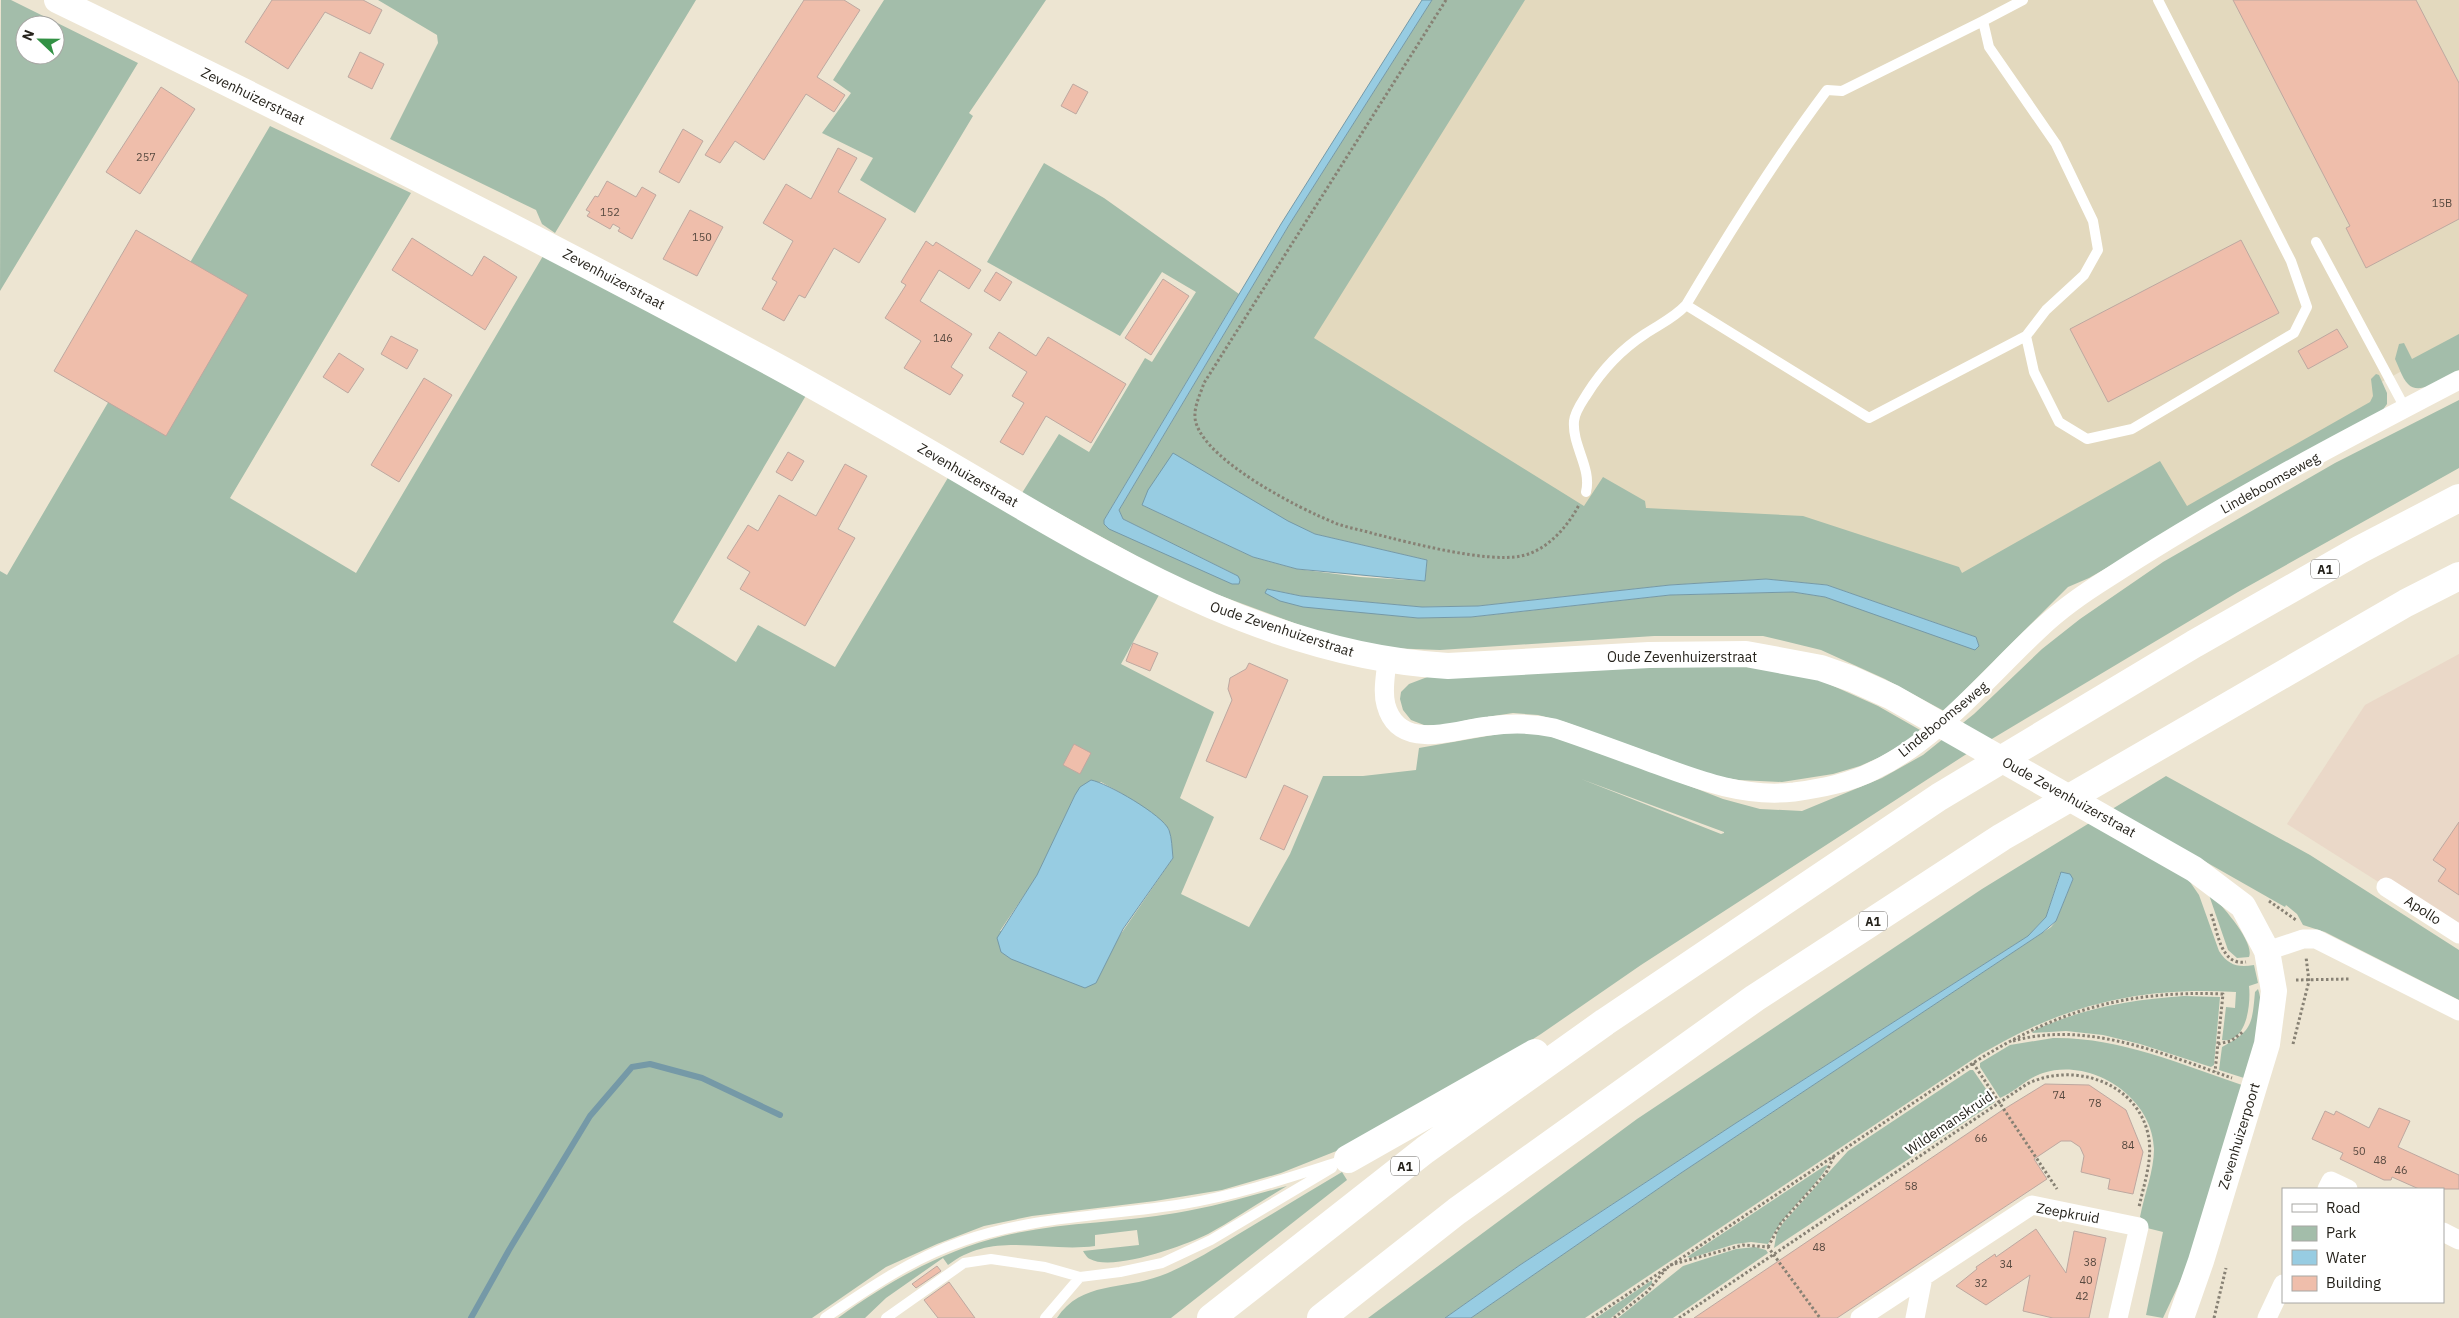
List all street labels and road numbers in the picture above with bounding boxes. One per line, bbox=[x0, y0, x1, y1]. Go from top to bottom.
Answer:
street label: Zevenhuizerstraat bbox=[198, 63, 308, 129]
street label: Zevenhuizerstraat bbox=[560, 244, 668, 314]
street label: Zevenhuizerstraat bbox=[914, 439, 1022, 511]
street label: Lindeboomseweg bbox=[2217, 448, 2323, 518]
road number: A1 bbox=[2311, 560, 2339, 578]
street label: Oude Zevenhuizerstraat bbox=[1208, 597, 1356, 661]
street label: Oude Zevenhuizerstraat bbox=[1607, 648, 1757, 666]
street label: Lindeboomseweg bbox=[1894, 677, 1992, 761]
street label: Oude Zevenhuizerstraat bbox=[1999, 753, 2139, 841]
street label: Apollo bbox=[2401, 891, 2445, 929]
road number: A1 bbox=[1859, 911, 1887, 930]
street label: Zevenhuizerpoort bbox=[2214, 1080, 2264, 1191]
street label: Wildemanskruid bbox=[1902, 1087, 1996, 1159]
road number: A1 bbox=[1391, 1156, 1419, 1176]
street label: Zeepkruid bbox=[2035, 1199, 2101, 1227]

